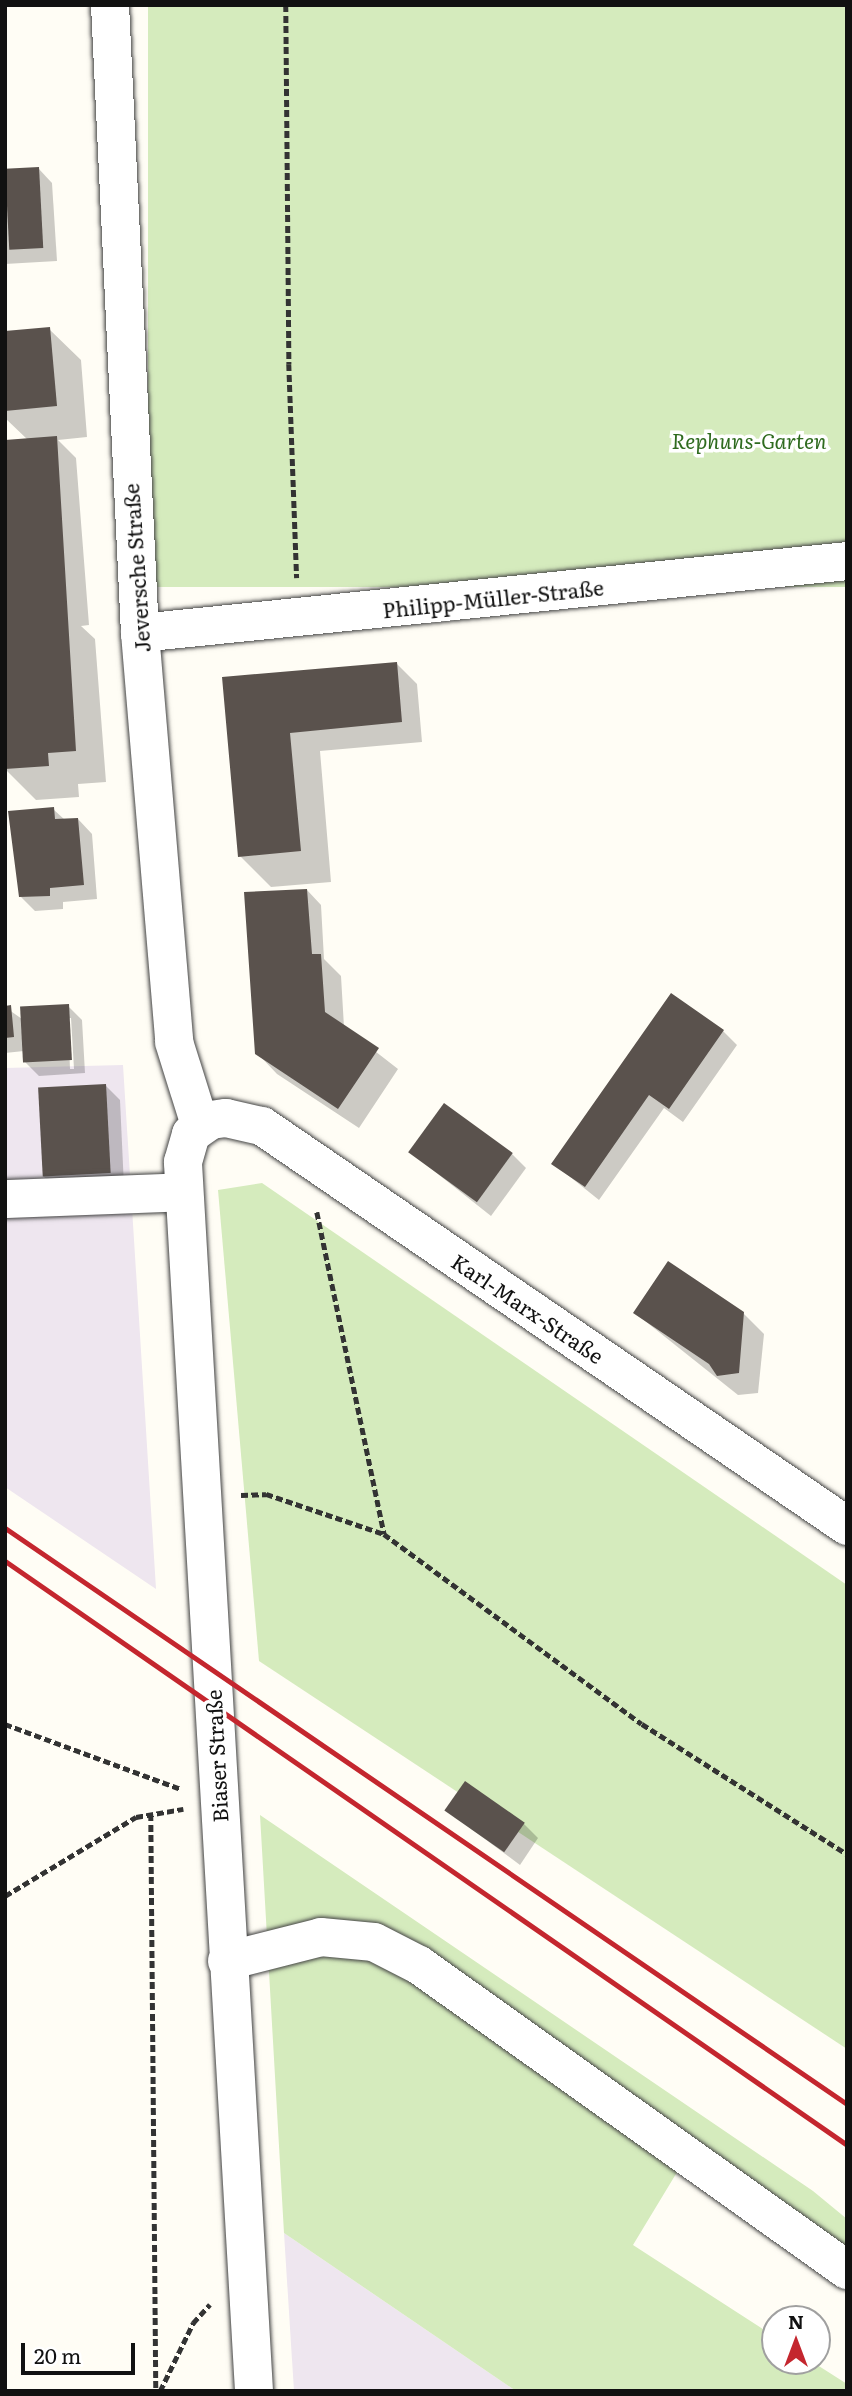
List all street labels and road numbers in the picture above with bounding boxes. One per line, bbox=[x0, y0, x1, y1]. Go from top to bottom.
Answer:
street label: Jeversche Straße bbox=[118, 483, 154, 653]
street label: Philipp-Müller-Straße bbox=[381, 574, 605, 622]
street label: Karl-Marx-Straße bbox=[447, 1248, 609, 1368]
street label: Biaser Straße bbox=[200, 1689, 232, 1823]

